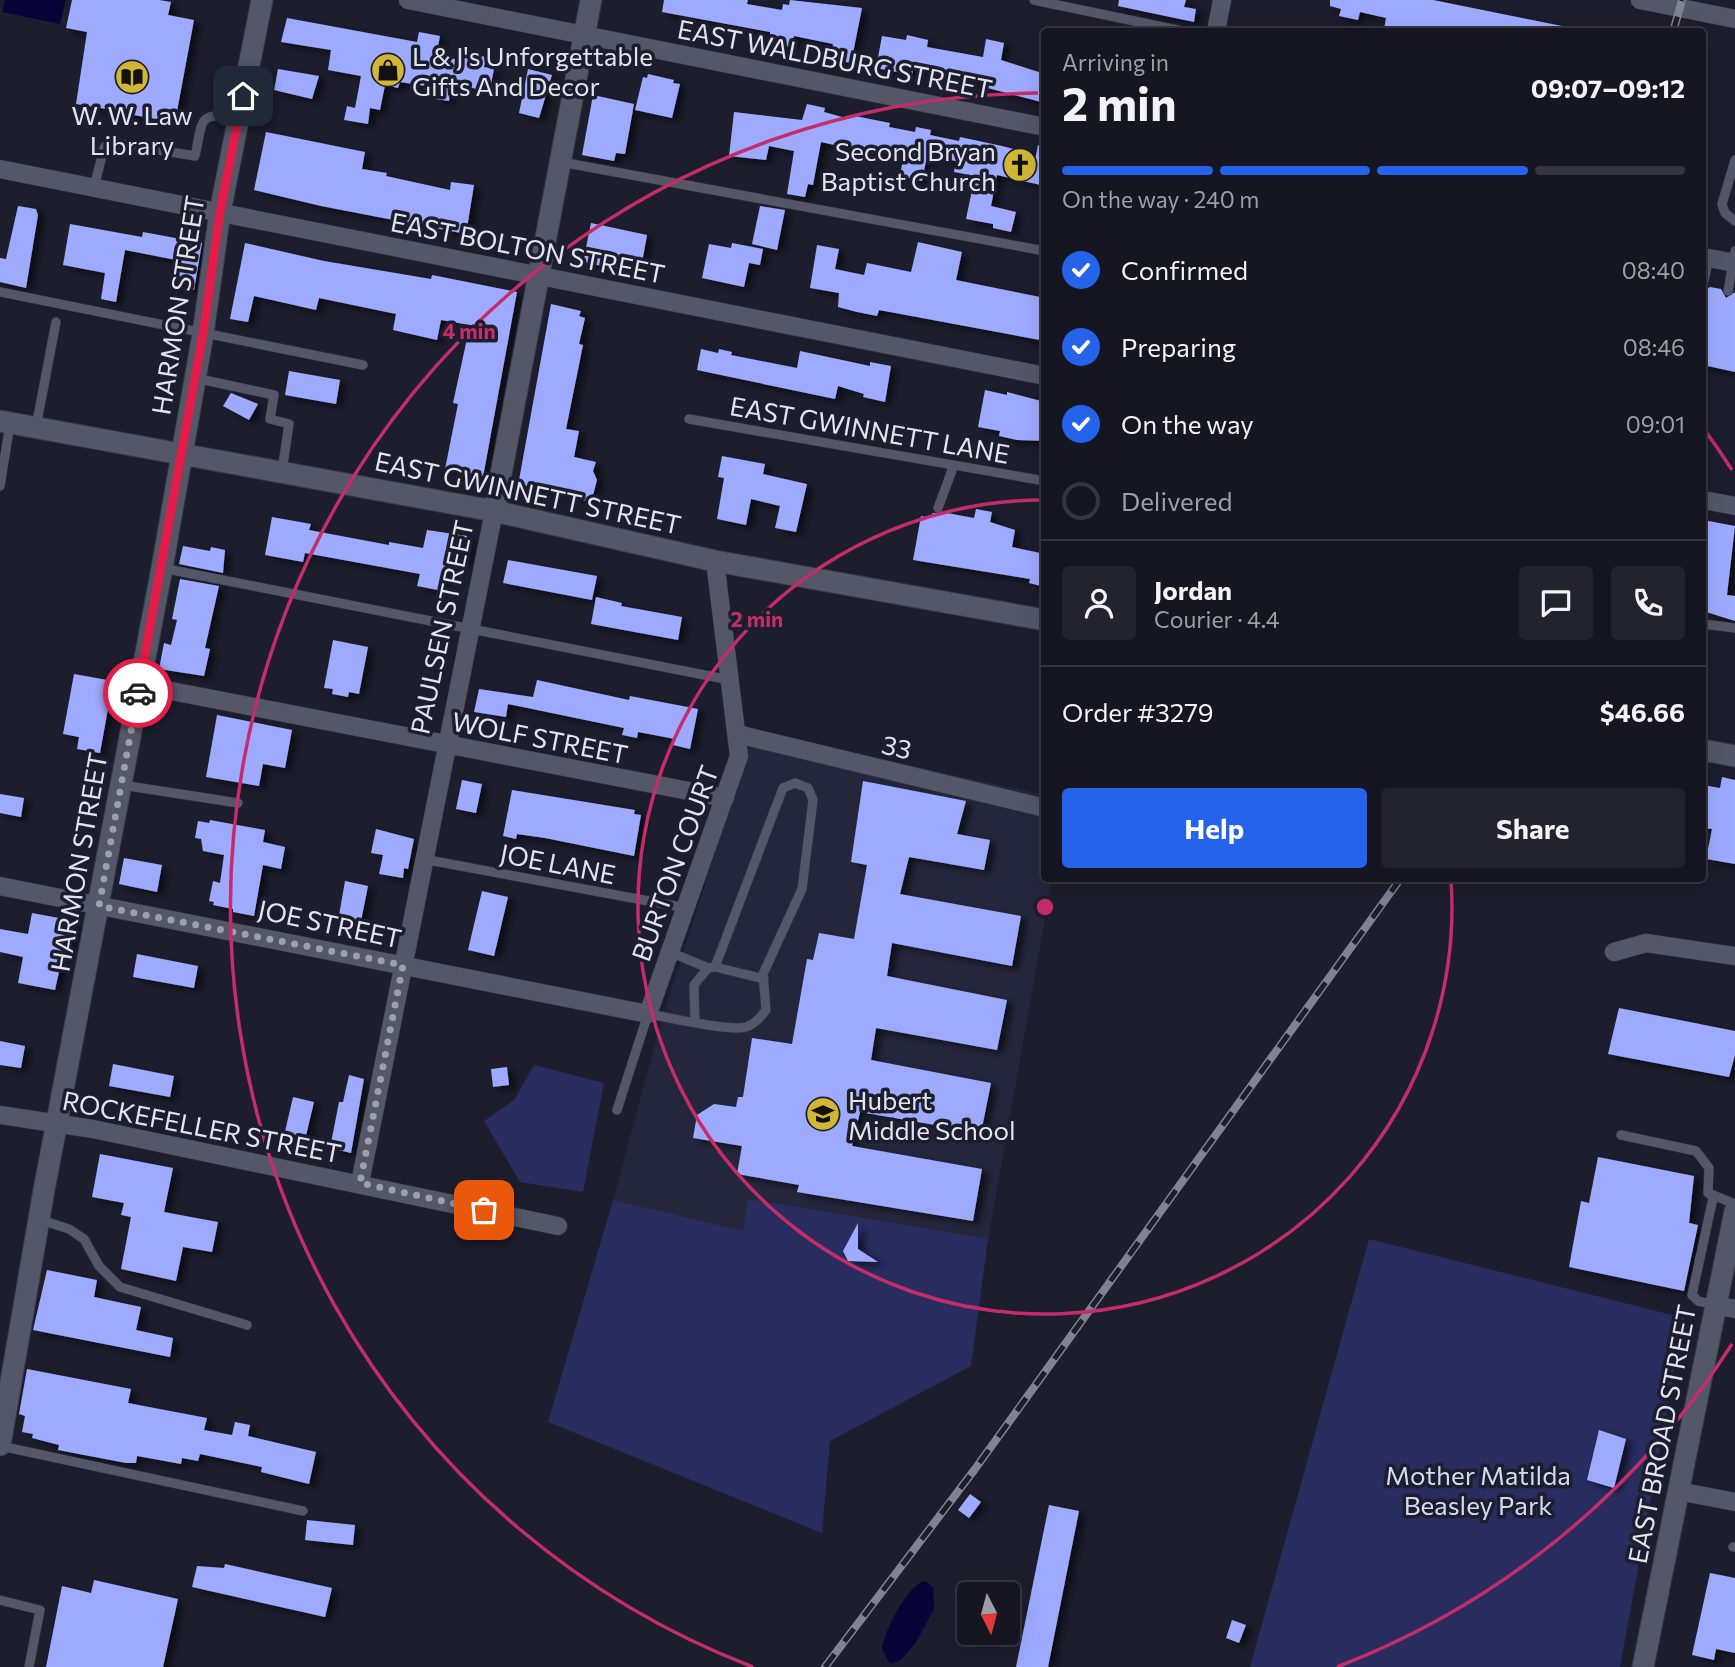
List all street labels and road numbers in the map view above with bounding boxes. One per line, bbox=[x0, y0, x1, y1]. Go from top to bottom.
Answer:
street label: EAST WALDBURG STREET bbox=[675, 12, 995, 104]
street label: HARMON STREET bbox=[144, 193, 210, 417]
street label: EAST BOLTON STREET bbox=[388, 205, 668, 289]
street label: EAST GWINNETT LANE bbox=[728, 389, 1012, 469]
street label: EAST GWINNETT STREET bbox=[372, 444, 684, 540]
street label: PAULSEN STREET bbox=[403, 517, 479, 737]
street label: WOLF STREET bbox=[449, 705, 631, 769]
street label: 33 bbox=[879, 728, 915, 764]
street label: HARMON STREET bbox=[43, 750, 113, 974]
street label: BURTON COURT bbox=[624, 761, 724, 965]
street label: JOE LANE bbox=[498, 837, 618, 889]
street label: JOE STREET bbox=[255, 893, 405, 953]
street label: ROCKEFELLER STREET bbox=[60, 1084, 344, 1168]
street label: EAST BROAD STREET bbox=[1621, 1302, 1701, 1566]

